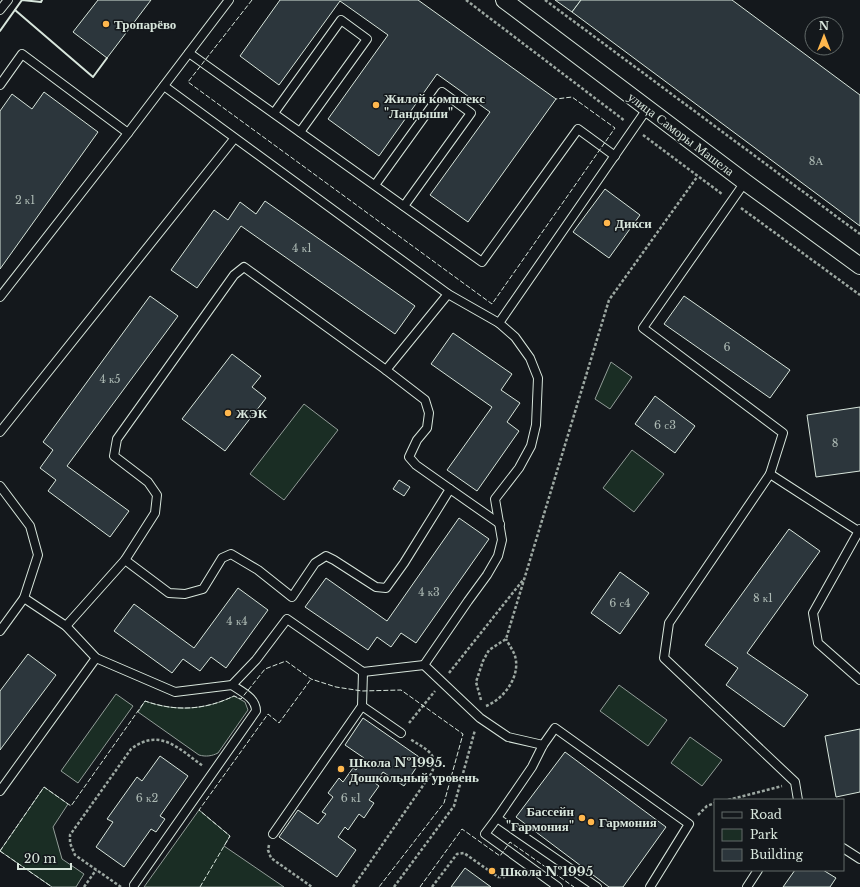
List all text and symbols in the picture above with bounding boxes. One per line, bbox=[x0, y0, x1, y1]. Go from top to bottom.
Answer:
place label: Тропарёво bbox=[114, 16, 176, 33]
north arrow bbox=[804, 16, 844, 56]
marker: Тропарёво bbox=[101, 19, 111, 29]
text: N bbox=[819, 19, 830, 33]
street label: улица Саморы Машела bbox=[624, 88, 738, 180]
place label: Жилой комплекс "Ландыши" bbox=[384, 90, 485, 122]
marker: Жилой комплекс "Ландыши" bbox=[371, 100, 381, 110]
house number: 8А bbox=[809, 154, 823, 168]
house number: 2 к1 bbox=[15, 193, 35, 207]
place label: Дикси bbox=[615, 215, 652, 232]
marker: Дикси bbox=[602, 218, 612, 228]
house number: 4 к1 bbox=[292, 241, 312, 255]
house number: 6 bbox=[723, 340, 731, 354]
house number: 4 к5 bbox=[99, 372, 121, 386]
place label: ЖЭК bbox=[236, 405, 268, 422]
marker: ЖЭК bbox=[223, 408, 233, 418]
house number: 6 с3 bbox=[654, 418, 676, 432]
house number: 8 bbox=[832, 436, 838, 450]
house number: 4 к3 bbox=[418, 585, 440, 599]
house number: 8 к1 bbox=[753, 591, 773, 605]
house number: 6 с4 bbox=[609, 596, 631, 610]
house number: 4 к4 bbox=[226, 614, 248, 628]
place label: Школа №1995. Дошкольный уровень bbox=[349, 754, 479, 786]
marker: Школа №1995. Дошкольный уровень bbox=[336, 764, 346, 774]
house number: 6 к2 bbox=[136, 791, 158, 805]
house number: 6 к1 bbox=[341, 791, 361, 805]
legend bbox=[714, 799, 844, 871]
place label: Бассейн "Гармония" bbox=[506, 803, 575, 835]
text: Road bbox=[750, 807, 782, 822]
marker: Бассейн "Гармония" bbox=[577, 813, 587, 823]
place label: Гармония bbox=[599, 814, 657, 831]
marker: Гармония bbox=[586, 817, 596, 827]
text: Park bbox=[750, 827, 778, 842]
scale bar bbox=[18, 845, 71, 871]
text: Building bbox=[750, 847, 804, 862]
text: 20 m bbox=[24, 851, 56, 866]
place label: Школа №1995 bbox=[500, 863, 594, 880]
marker: Школа №1995 bbox=[487, 866, 497, 876]

